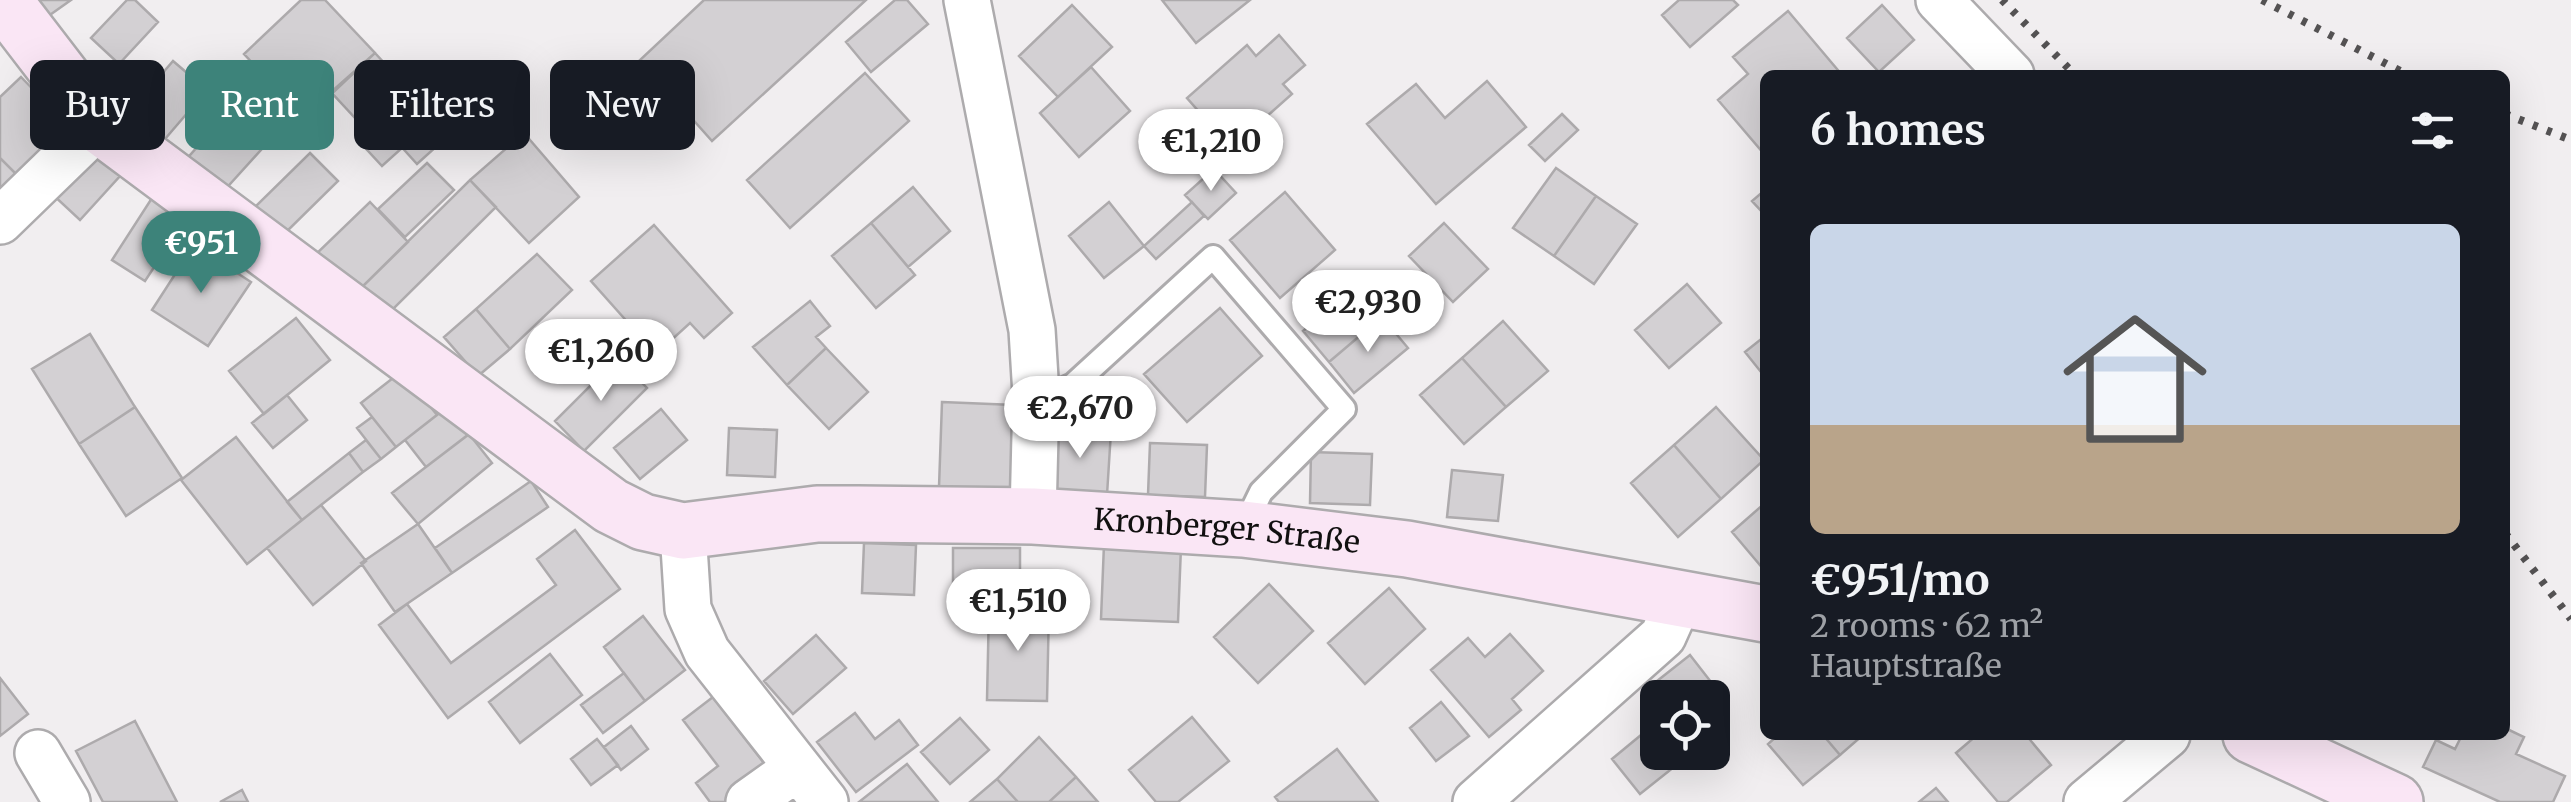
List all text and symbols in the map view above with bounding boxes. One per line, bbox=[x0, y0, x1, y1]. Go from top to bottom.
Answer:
chip: Buy bbox=[30, 60, 165, 150]
chip: Rent bbox=[185, 60, 334, 150]
chip: Filters bbox=[354, 60, 530, 150]
chip: New bbox=[550, 60, 695, 150]
icon: filters bbox=[2405, 103, 2460, 158]
text: 6 homes bbox=[1810, 104, 1986, 156]
pin: €1,210 bbox=[1130, 109, 1292, 194]
text: €1,210 bbox=[1160, 121, 1262, 161]
pin: €951 bbox=[142, 211, 260, 296]
text: €951 bbox=[164, 223, 238, 263]
pin: €2,930 bbox=[1287, 270, 1449, 355]
text: €2,930 bbox=[1314, 282, 1422, 322]
icon: home bbox=[2045, 289, 2225, 469]
pin: €1,260 bbox=[520, 319, 682, 404]
text: €1,260 bbox=[547, 331, 655, 371]
pin: €2,670 bbox=[999, 376, 1161, 461]
text: €2,670 bbox=[1026, 388, 1134, 428]
street label: Kronberger Straße bbox=[1093, 500, 1362, 561]
text: €951/mo bbox=[1810, 554, 1990, 606]
pin: €1,510 bbox=[937, 569, 1099, 654]
text: €1,510 bbox=[968, 581, 1068, 621]
text: 2 rooms · 62 m² bbox=[1810, 606, 2043, 646]
text: Hauptstraße bbox=[1810, 646, 2002, 686]
map controls bbox=[1640, 680, 1730, 770]
button: locate bbox=[1640, 680, 1730, 770]

